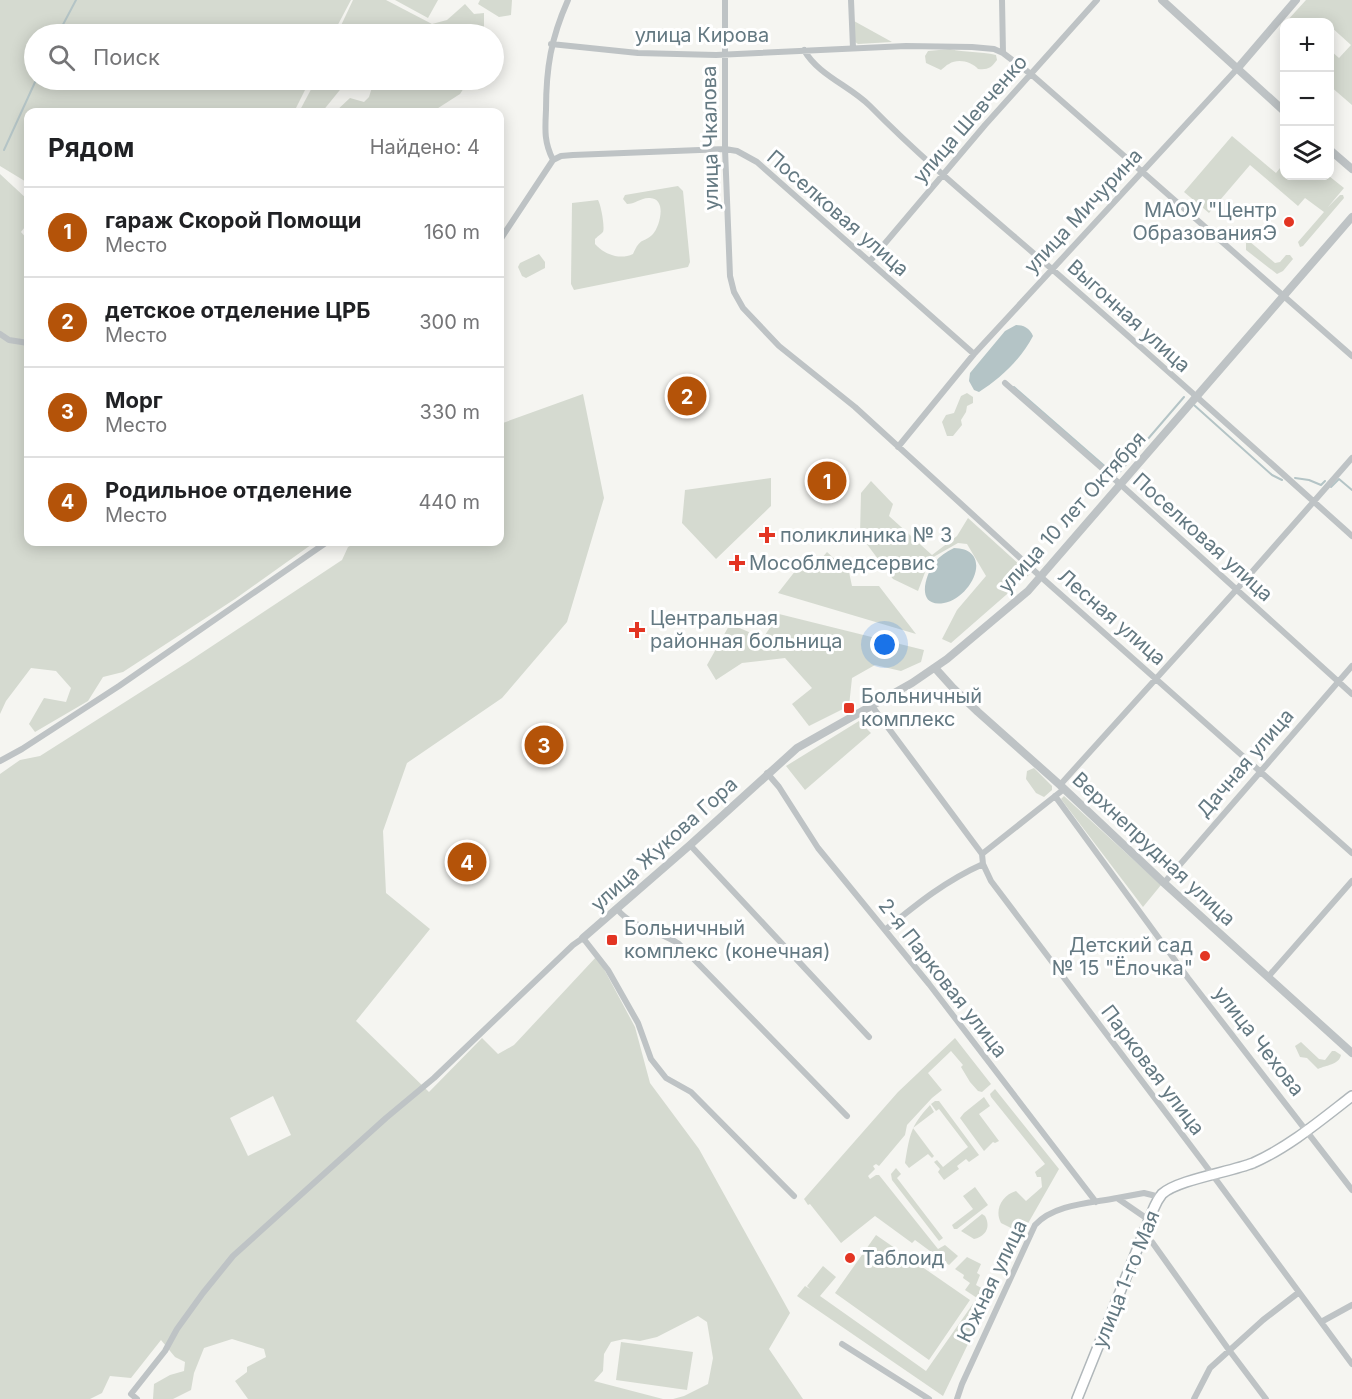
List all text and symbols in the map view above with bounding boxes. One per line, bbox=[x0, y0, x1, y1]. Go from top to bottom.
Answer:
map controls bbox=[1280, 18, 1334, 180]
button: + bbox=[1280, 18, 1334, 72]
street label: улица Кирова bbox=[635, 23, 769, 47]
search box bbox=[24, 24, 504, 90]
icon: search bbox=[45, 41, 78, 74]
text: Поиск bbox=[93, 44, 160, 70]
street label: улица Шевченко bbox=[908, 50, 1032, 188]
street label: улица Чкалова bbox=[697, 66, 723, 210]
button: − bbox=[1280, 72, 1334, 126]
button: layers bbox=[1280, 126, 1334, 180]
text: Рядом bbox=[48, 132, 134, 163]
text: Найдено: 4 bbox=[370, 135, 480, 159]
street label: улица Мичурина bbox=[1019, 144, 1147, 278]
street label: Поселковая улица bbox=[762, 145, 914, 281]
place label: МАОУ "Центр ОбразованияЭ bbox=[1132, 198, 1277, 245]
text: гараж Скорой Помощи bbox=[105, 207, 361, 233]
marker: МАОУ "Центр ОбразованияЭ bbox=[1282, 215, 1296, 229]
text: 1 bbox=[63, 220, 72, 244]
text: 160 m bbox=[424, 220, 480, 244]
text: Место bbox=[105, 233, 167, 257]
street label: Выгонная улица bbox=[1063, 255, 1195, 377]
text: детское отделение ЦРБ bbox=[105, 297, 371, 323]
text: 2 bbox=[61, 310, 74, 334]
text: 300 m bbox=[419, 310, 480, 334]
text: Место bbox=[105, 323, 167, 347]
pin: 2 bbox=[668, 374, 706, 418]
text: Морг bbox=[105, 387, 163, 413]
text: 3 bbox=[61, 400, 74, 424]
text: 330 m bbox=[420, 400, 480, 424]
text: Место bbox=[105, 413, 167, 437]
street label: улица 10 лет Октября bbox=[993, 426, 1151, 598]
pin: 1 bbox=[808, 458, 846, 504]
street label: Поселковая улица bbox=[1128, 468, 1278, 606]
text: Родильное отделение bbox=[105, 477, 352, 503]
text: 4 bbox=[61, 490, 74, 514]
text: 440 m bbox=[418, 490, 480, 514]
text: Место bbox=[105, 503, 167, 527]
place label: поликлиника № 3 bbox=[780, 523, 952, 547]
marker: поликлиника № 3 bbox=[758, 526, 776, 544]
place label: Мособлмедсервис bbox=[749, 551, 935, 575]
marker: Мособлмедсервис bbox=[730, 556, 744, 570]
street label: Лесная улица bbox=[1053, 564, 1171, 670]
place label: Центральная районная больница bbox=[650, 606, 842, 653]
marker: Центральная районная больница bbox=[628, 621, 646, 639]
your location bbox=[870, 630, 899, 659]
place label: Больничный комплекс bbox=[861, 684, 982, 731]
marker: Больничный комплекс bbox=[842, 701, 856, 715]
street label: Дачная улица bbox=[1191, 704, 1299, 822]
pin: 3 bbox=[524, 722, 564, 768]
street label: Верхнепрудная улица bbox=[1068, 767, 1240, 931]
street label: улица Жукова Гора bbox=[586, 772, 742, 916]
pin: 4 bbox=[448, 840, 486, 884]
street label: 2-я Парковая улица bbox=[874, 894, 1012, 1062]
place label: Больничный комплекс (конечная) bbox=[624, 916, 831, 963]
marker: Больничный комплекс (конечная) bbox=[605, 933, 619, 947]
place label: Детский сад № 15 "Ёлочка" bbox=[1052, 933, 1193, 980]
marker: Детский сад № 15 "Ёлочка" bbox=[1198, 949, 1212, 963]
street label: улица Чехова bbox=[1209, 981, 1309, 1101]
street label: Парковая улица bbox=[1096, 1000, 1210, 1140]
street label: улица 1-го Мая bbox=[1087, 1207, 1165, 1351]
street label: Южная улица bbox=[952, 1216, 1032, 1346]
place label: Таблоид bbox=[862, 1246, 944, 1270]
marker: Таблоид bbox=[843, 1251, 857, 1265]

